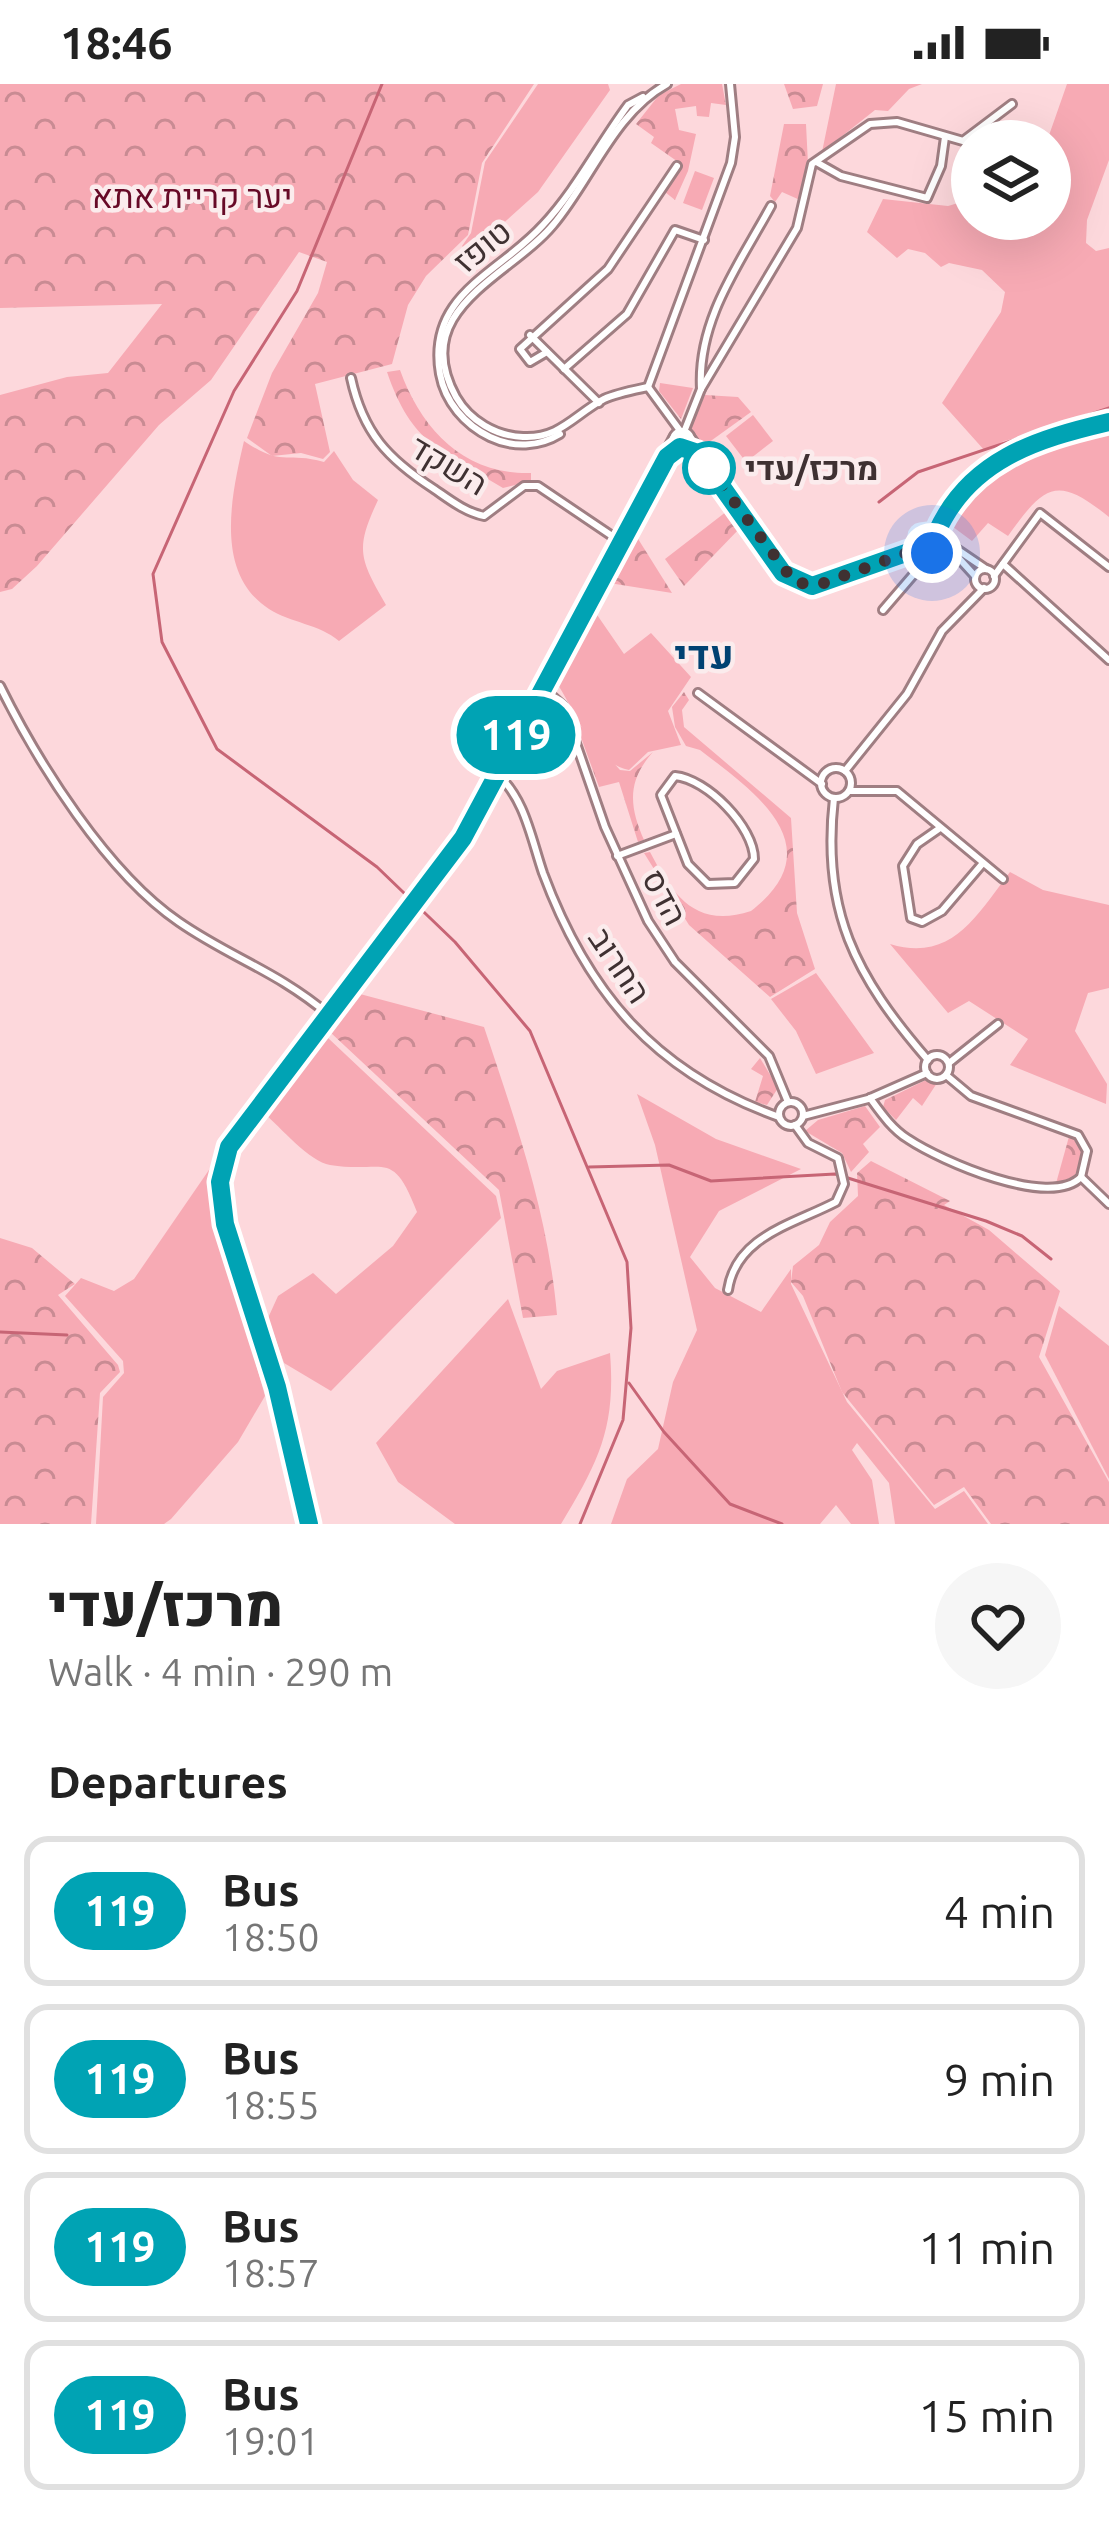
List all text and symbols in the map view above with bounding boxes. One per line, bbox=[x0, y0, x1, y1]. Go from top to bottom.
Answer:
text: 18:46 bbox=[60, 17, 173, 68]
map controls bbox=[951, 120, 1071, 240]
button: layers bbox=[951, 120, 1071, 240]
park label: יער קריית אתא bbox=[92, 177, 292, 215]
street label: טופז bbox=[446, 212, 518, 280]
street label: השקד bbox=[404, 427, 494, 503]
marker: מרכז/עדי bbox=[684, 443, 734, 493]
place label: מרכז/עדי bbox=[745, 449, 878, 486]
your location bbox=[902, 523, 962, 583]
district label: עדי bbox=[674, 633, 734, 676]
line badge: 119 bbox=[447, 696, 585, 774]
text: 119 bbox=[480, 711, 552, 758]
street label: הדס bbox=[636, 863, 695, 931]
street label: החרוב bbox=[582, 920, 659, 1009]
button: heart bbox=[935, 1563, 1061, 1689]
text: מרכז/עדי bbox=[48, 1573, 283, 1637]
text: Walk · 4 min · 290 m bbox=[48, 1650, 393, 1693]
text: Departures bbox=[48, 1756, 288, 1807]
text: Bus bbox=[222, 1864, 299, 1915]
text: 4 min bbox=[944, 1886, 1055, 1937]
text: 119 bbox=[84, 1887, 156, 1934]
text: 18:50 bbox=[222, 1915, 320, 1958]
text: Bus bbox=[222, 2032, 299, 2083]
text: 9 min bbox=[944, 2054, 1055, 2105]
text: 119 bbox=[84, 2055, 156, 2102]
text: 18:55 bbox=[222, 2083, 320, 2126]
text: Bus bbox=[222, 2200, 299, 2251]
text: 11 min bbox=[918, 2222, 1055, 2273]
text: 119 bbox=[84, 2223, 156, 2270]
text: 18:57 bbox=[222, 2251, 320, 2294]
text: Bus bbox=[222, 2368, 299, 2419]
text: 15 min bbox=[918, 2390, 1055, 2441]
text: 119 bbox=[84, 2391, 156, 2438]
text: 19:01 bbox=[222, 2419, 320, 2462]

